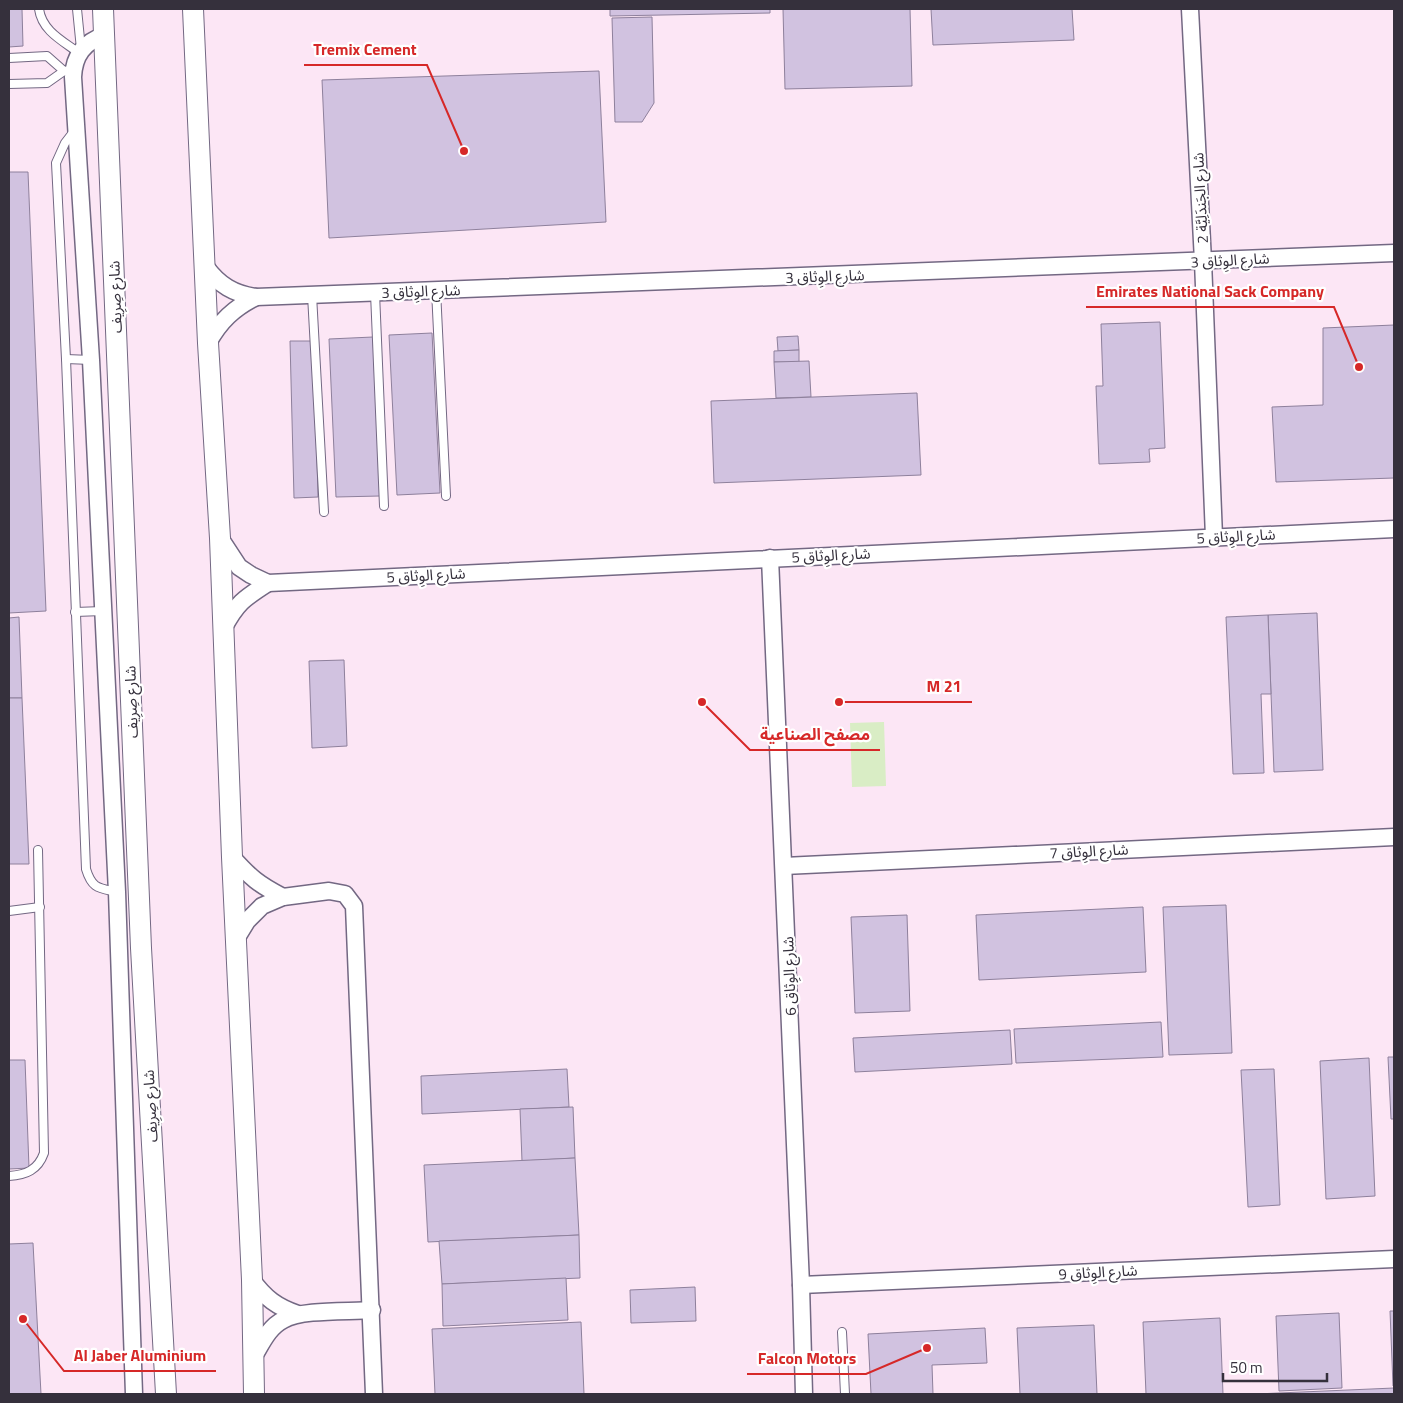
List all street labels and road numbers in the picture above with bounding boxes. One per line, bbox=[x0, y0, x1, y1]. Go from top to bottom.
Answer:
street label: شارع الجَندَلِيَّة 2 bbox=[1186, 152, 1215, 244]
street label: شارع الوِثاق 3 bbox=[1190, 246, 1270, 275]
street label: شارع صِرِيف bbox=[102, 260, 129, 334]
street label: شارع الوِثاق 3 bbox=[785, 263, 865, 290]
street label: شارع الوِثاق 3 bbox=[381, 278, 461, 305]
street label: شارع الوِثاق 5 bbox=[1196, 522, 1276, 551]
street label: شارع الوِثاق 5 bbox=[791, 541, 871, 570]
street label: شارع الوِثاق 5 bbox=[386, 561, 466, 590]
street label: شارع صِرِيف bbox=[118, 665, 145, 739]
street label: شارع الوِثاق 7 bbox=[1049, 837, 1129, 866]
street label: شارع الوِثاق 6 bbox=[776, 936, 803, 1016]
street label: شارع صِرِيف bbox=[137, 1069, 164, 1143]
street label: شارع الوِثاق 9 bbox=[1058, 1258, 1138, 1287]

